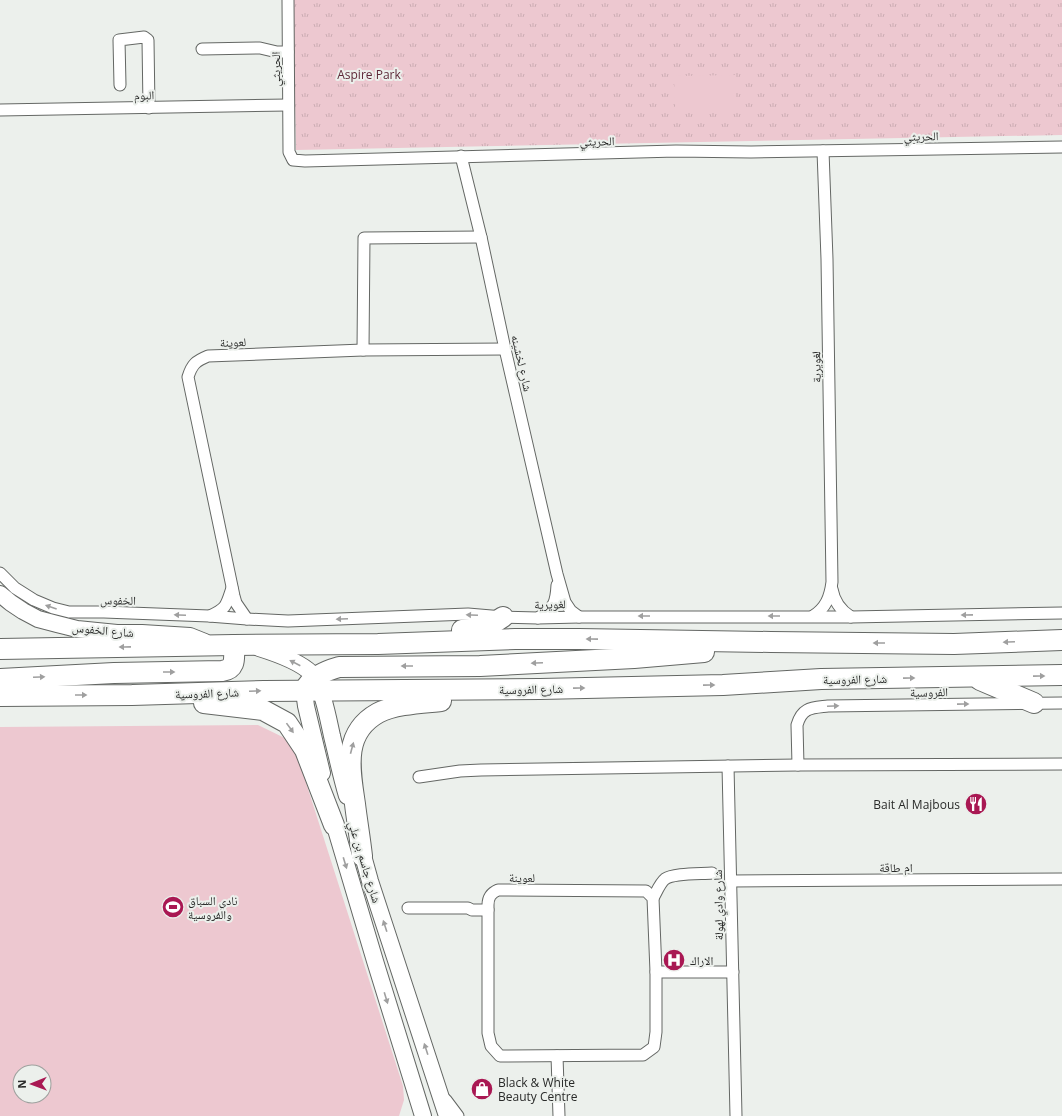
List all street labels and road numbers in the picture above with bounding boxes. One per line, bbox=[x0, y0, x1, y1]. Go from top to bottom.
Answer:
street label: الحريثي bbox=[267, 51, 286, 86]
street label: البوم bbox=[134, 86, 154, 104]
street label: الحريثي bbox=[903, 127, 939, 147]
street label: الحريثي bbox=[579, 132, 615, 152]
street label: لعوينة bbox=[220, 333, 246, 351]
street label: شارع لخشينه bbox=[507, 333, 537, 393]
street label: لغويرية bbox=[807, 351, 825, 383]
street label: الخفوس bbox=[100, 591, 136, 609]
street label: لغويرية bbox=[534, 595, 566, 613]
street label: شارع الخفوس bbox=[72, 619, 135, 641]
street label: شارع الفروسية bbox=[823, 670, 887, 688]
street label: شارع الفروسية bbox=[499, 680, 563, 698]
street label: شارع الفروسية bbox=[175, 683, 239, 703]
street label: الفروسية bbox=[910, 683, 948, 701]
street label: شارع جاسم بن علي bbox=[343, 819, 386, 906]
street label: ام طاقة bbox=[879, 859, 913, 876]
street label: لعوينة bbox=[509, 869, 535, 886]
street label: شارع وادي لهولة bbox=[709, 869, 729, 940]

